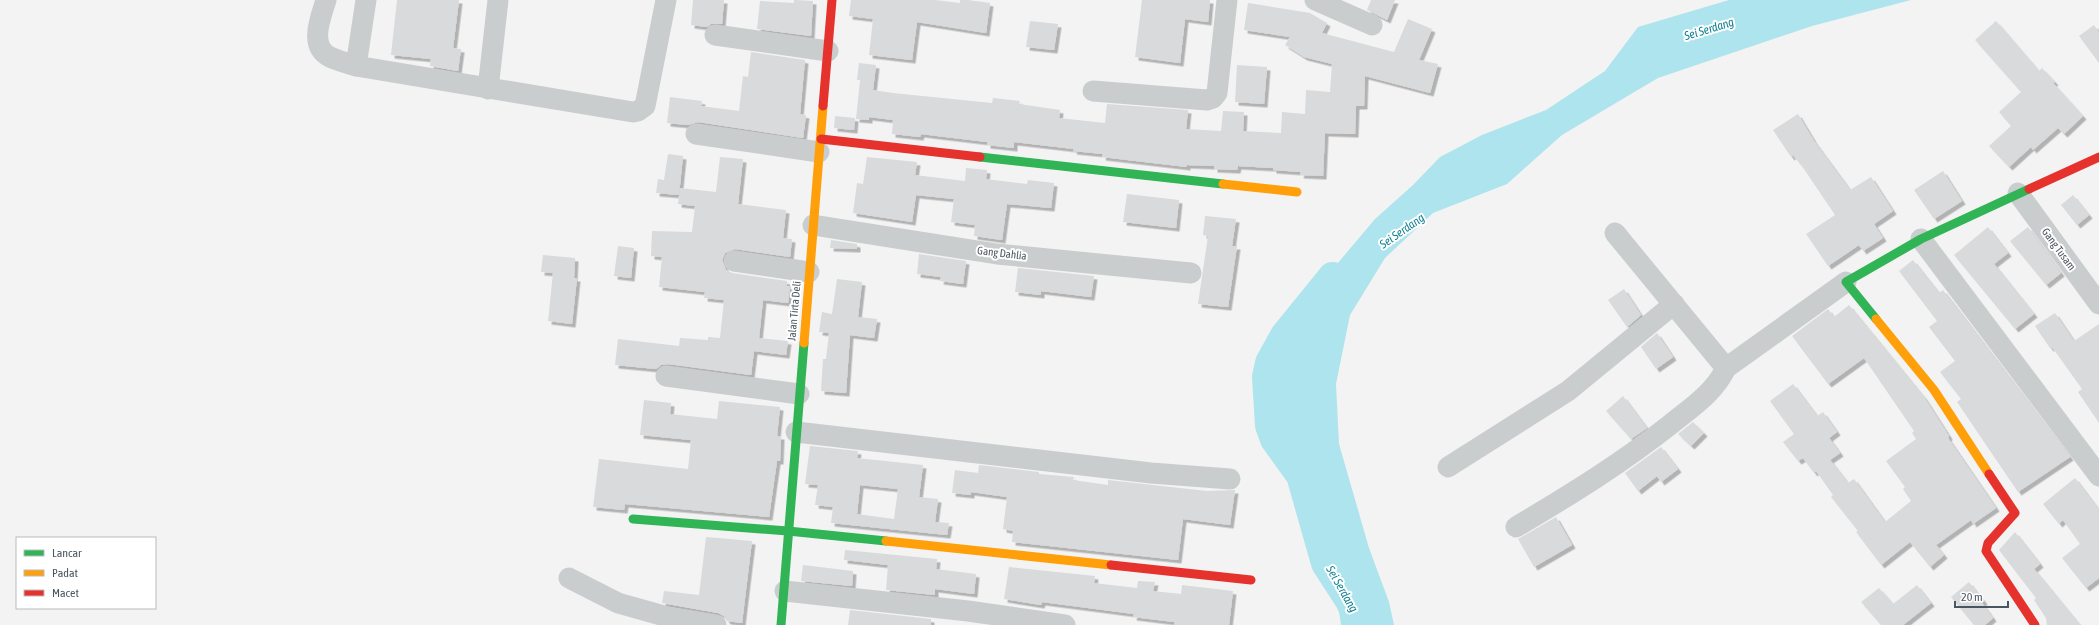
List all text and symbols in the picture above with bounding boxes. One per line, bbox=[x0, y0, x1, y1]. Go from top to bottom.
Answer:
water label: Sei Serdang bbox=[1681, 15, 1736, 43]
water label: Sei Serdang bbox=[1376, 210, 1427, 252]
street label: Gang Tusam bbox=[2040, 226, 2078, 272]
street label: Gang Dahlia bbox=[977, 244, 1027, 262]
street label: Jalan Tirta Deli bbox=[785, 281, 803, 341]
legend bbox=[16, 537, 156, 609]
text: Lancar bbox=[52, 546, 82, 560]
water label: Sei Serdang bbox=[1323, 562, 1361, 615]
text: Padat bbox=[52, 566, 78, 580]
scale bar bbox=[1955, 583, 2008, 609]
text: Macet bbox=[52, 586, 80, 600]
text: 20 m bbox=[1961, 590, 1983, 604]

